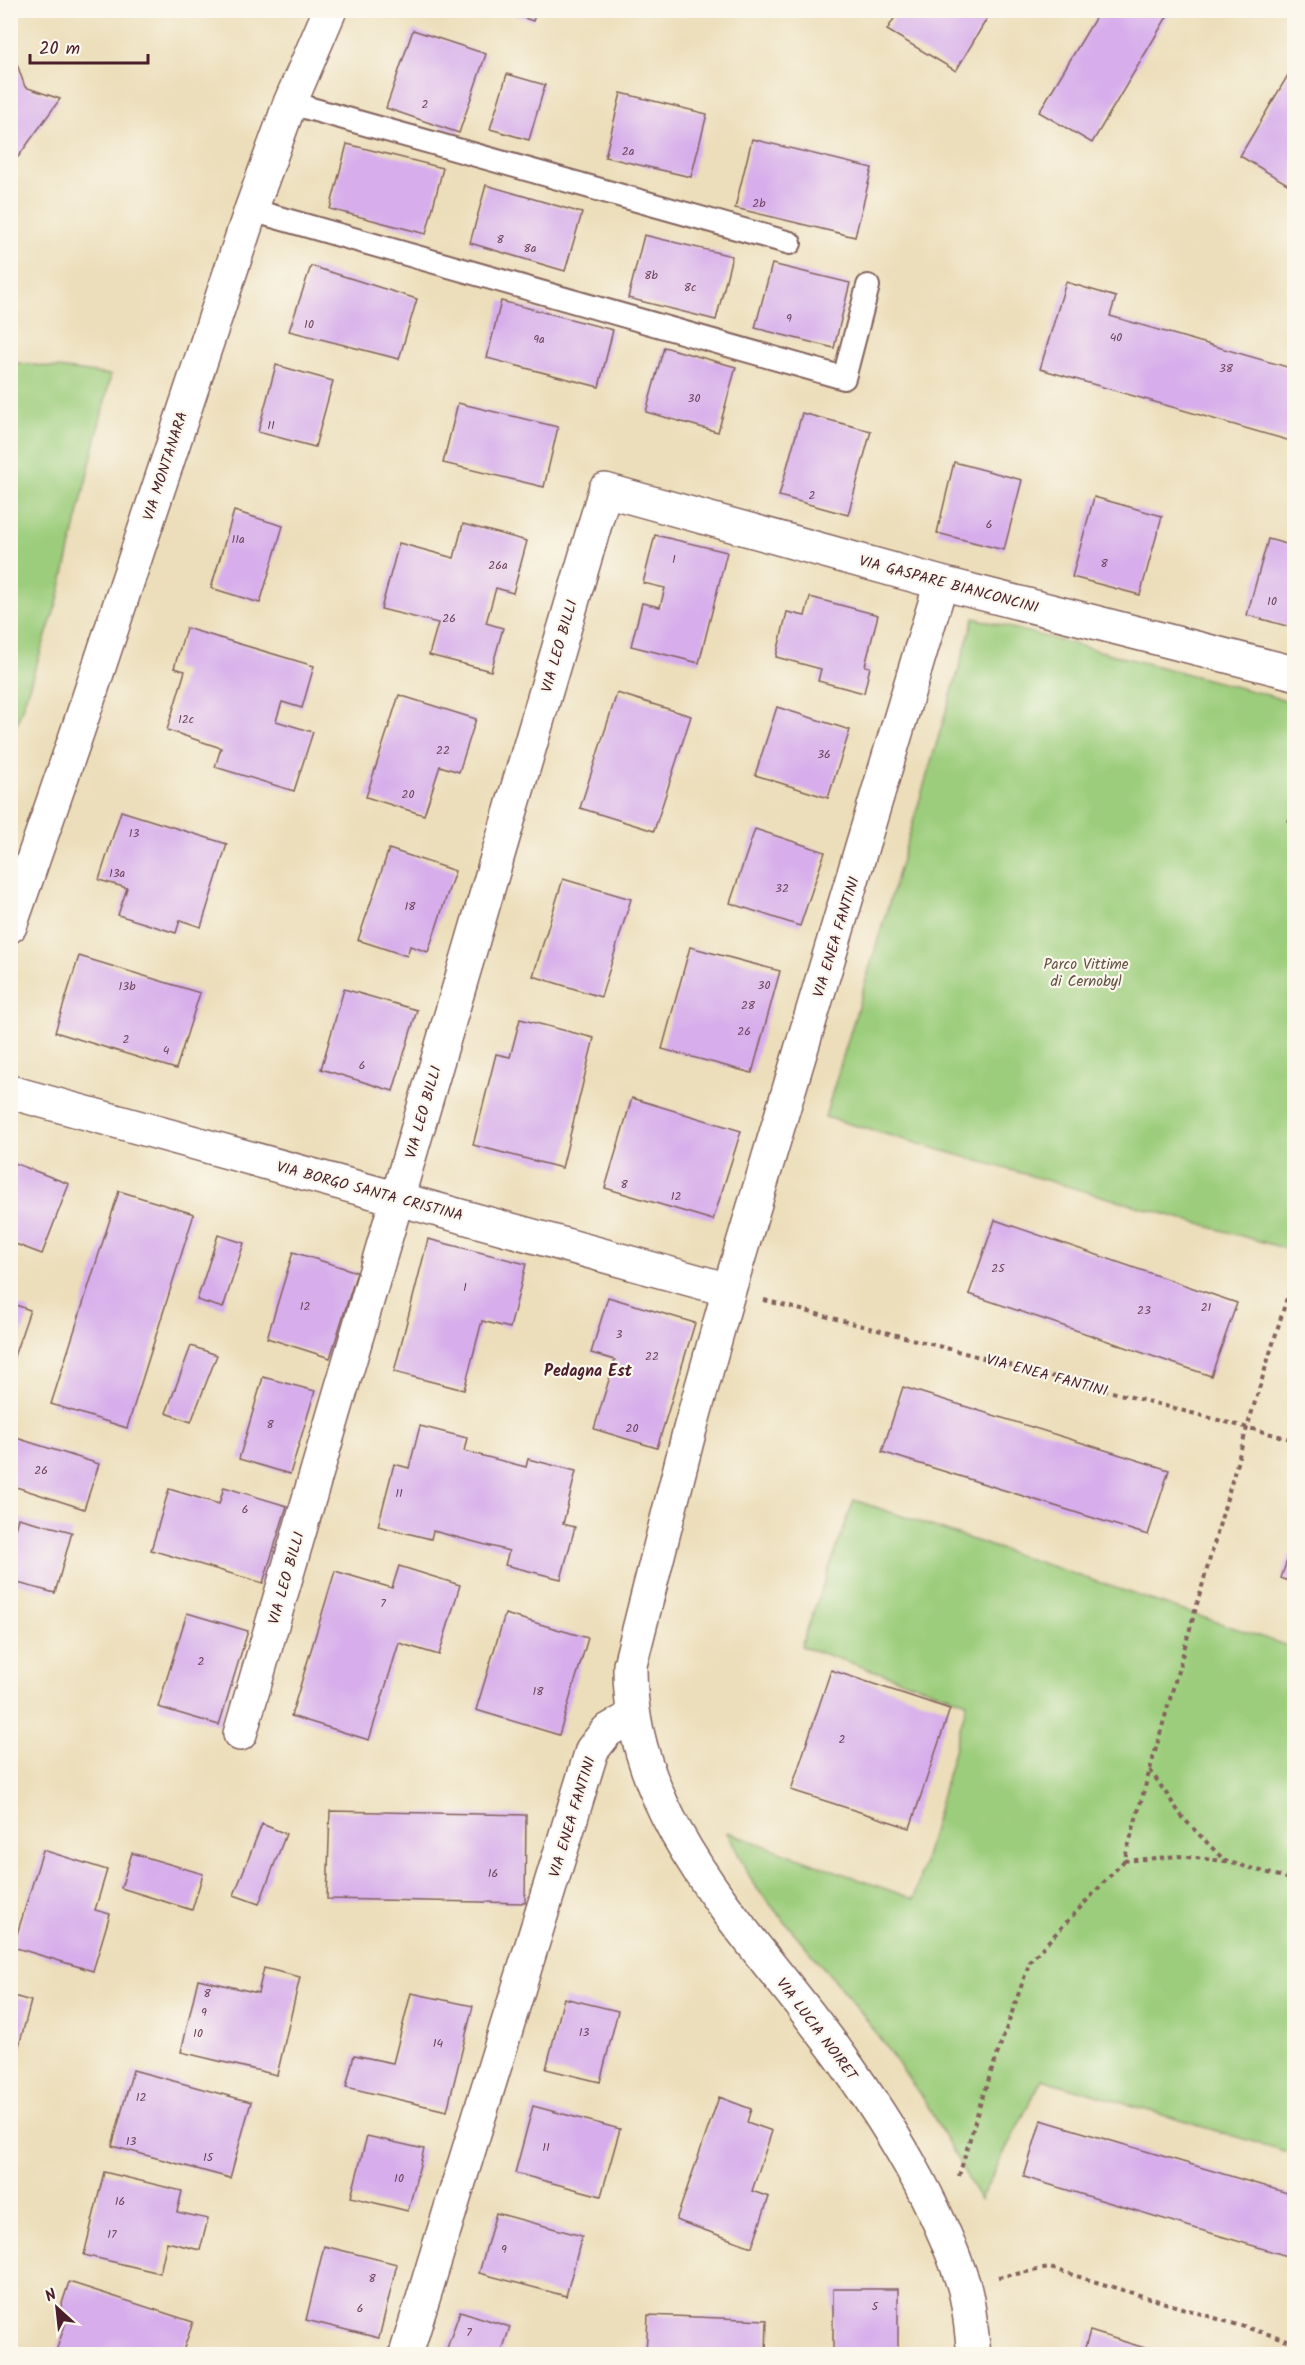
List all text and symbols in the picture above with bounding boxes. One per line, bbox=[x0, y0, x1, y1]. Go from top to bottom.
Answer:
scale bar bbox=[30, 27, 148, 65]
text: 20 m bbox=[39, 35, 80, 64]
house number: 2 bbox=[422, 95, 429, 114]
house number: 2a bbox=[622, 142, 635, 161]
house number: 2b bbox=[752, 194, 766, 213]
house number: 8 bbox=[496, 230, 504, 249]
house number: 8a bbox=[524, 239, 537, 258]
house number: 8b bbox=[644, 266, 658, 285]
house number: 8c bbox=[684, 278, 696, 297]
house number: 9 bbox=[786, 309, 792, 328]
house number: 10 bbox=[304, 315, 314, 334]
house number: 40 bbox=[1110, 328, 1122, 347]
house number: 9a bbox=[533, 330, 545, 349]
house number: 38 bbox=[1219, 359, 1234, 378]
house number: 30 bbox=[688, 389, 700, 408]
street label: VIA MONTANARA bbox=[137, 409, 195, 524]
house number: 11 bbox=[267, 416, 275, 435]
house number: 2 bbox=[809, 486, 816, 505]
house number: 6 bbox=[986, 515, 992, 534]
house number: 11a bbox=[231, 530, 245, 549]
street label: VIA GASPARE BIANCONCINI bbox=[856, 549, 1042, 621]
house number: 1 bbox=[672, 550, 676, 569]
house number: 8 bbox=[1100, 554, 1108, 573]
house number: 26a bbox=[488, 556, 508, 575]
house number: 10 bbox=[1267, 592, 1277, 611]
street label: VIA LEO BILLI bbox=[535, 597, 585, 695]
house number: 26 bbox=[442, 609, 456, 628]
house number: 12c bbox=[178, 710, 194, 729]
house number: 22 bbox=[436, 741, 450, 760]
house number: 36 bbox=[817, 745, 831, 764]
house number: 20 bbox=[402, 785, 414, 804]
house number: 13 bbox=[129, 824, 139, 843]
house number: 13a bbox=[109, 864, 125, 883]
street label: VIA ENEA FANTINI bbox=[807, 874, 867, 1001]
house number: 32 bbox=[775, 879, 789, 898]
house number: 18 bbox=[405, 897, 416, 916]
park label: Parco Vittime di Cernobyl bbox=[1043, 953, 1129, 994]
house number: 30 bbox=[758, 976, 770, 995]
house number: 13b bbox=[119, 977, 136, 996]
house number: 28 bbox=[741, 996, 756, 1015]
house number: 26 bbox=[737, 1022, 751, 1041]
house number: 2 bbox=[123, 1030, 130, 1049]
house number: 4 bbox=[163, 1041, 170, 1060]
house number: 6 bbox=[359, 1056, 365, 1075]
street label: VIA LEO BILLI bbox=[399, 1063, 449, 1161]
street label: VIA BORGO SANTA CRISTINA bbox=[274, 1155, 466, 1228]
house number: 8 bbox=[620, 1175, 628, 1194]
house number: 12 bbox=[671, 1187, 681, 1206]
house number: 25 bbox=[991, 1259, 1006, 1278]
house number: 1 bbox=[463, 1278, 467, 1297]
house number: 12 bbox=[300, 1297, 310, 1316]
house number: 21 bbox=[1201, 1298, 1212, 1317]
house number: 23 bbox=[1137, 1301, 1151, 1320]
house number: 3 bbox=[616, 1325, 623, 1344]
house number: 22 bbox=[645, 1347, 659, 1366]
street label: VIA ENEA FANTINI bbox=[983, 1348, 1111, 1404]
district label: Pedagna Est bbox=[544, 1359, 633, 1384]
house number: 8 bbox=[266, 1415, 274, 1434]
house number: 20 bbox=[626, 1419, 638, 1438]
house number: 26 bbox=[34, 1461, 48, 1480]
house number: 11 bbox=[395, 1484, 403, 1503]
house number: 6 bbox=[242, 1500, 248, 1519]
street label: VIA LEO BILLI bbox=[262, 1529, 312, 1627]
house number: 7 bbox=[380, 1594, 386, 1613]
house number: 2 bbox=[198, 1652, 205, 1671]
house number: 18 bbox=[533, 1682, 544, 1701]
house number: 2 bbox=[839, 1730, 846, 1749]
street label: VIA ENEA FANTINI bbox=[543, 1754, 603, 1881]
house number: 16 bbox=[488, 1864, 498, 1883]
street label: VIA LUCIA NOIRET bbox=[770, 1973, 864, 2088]
house number: 8 bbox=[203, 1984, 211, 2003]
house number: 9 bbox=[201, 2003, 207, 2022]
house number: 13 bbox=[579, 2023, 589, 2042]
house number: 10 bbox=[193, 2024, 203, 2043]
house number: 14 bbox=[433, 2034, 444, 2053]
house number: 12 bbox=[136, 2088, 146, 2107]
house number: 13 bbox=[126, 2132, 136, 2151]
house number: 11 bbox=[542, 2138, 550, 2157]
house number: 15 bbox=[203, 2148, 215, 2167]
house number: 10 bbox=[394, 2169, 404, 2188]
house number: 16 bbox=[115, 2192, 125, 2211]
house number: 17 bbox=[107, 2225, 117, 2244]
house number: 9 bbox=[501, 2240, 507, 2259]
house number: 8 bbox=[368, 2269, 376, 2288]
north arrow bbox=[27, 2278, 87, 2338]
text: N bbox=[41, 2283, 61, 2309]
house number: 5 bbox=[872, 2297, 880, 2316]
house number: 6 bbox=[357, 2299, 363, 2318]
house number: 7 bbox=[466, 2323, 472, 2342]

